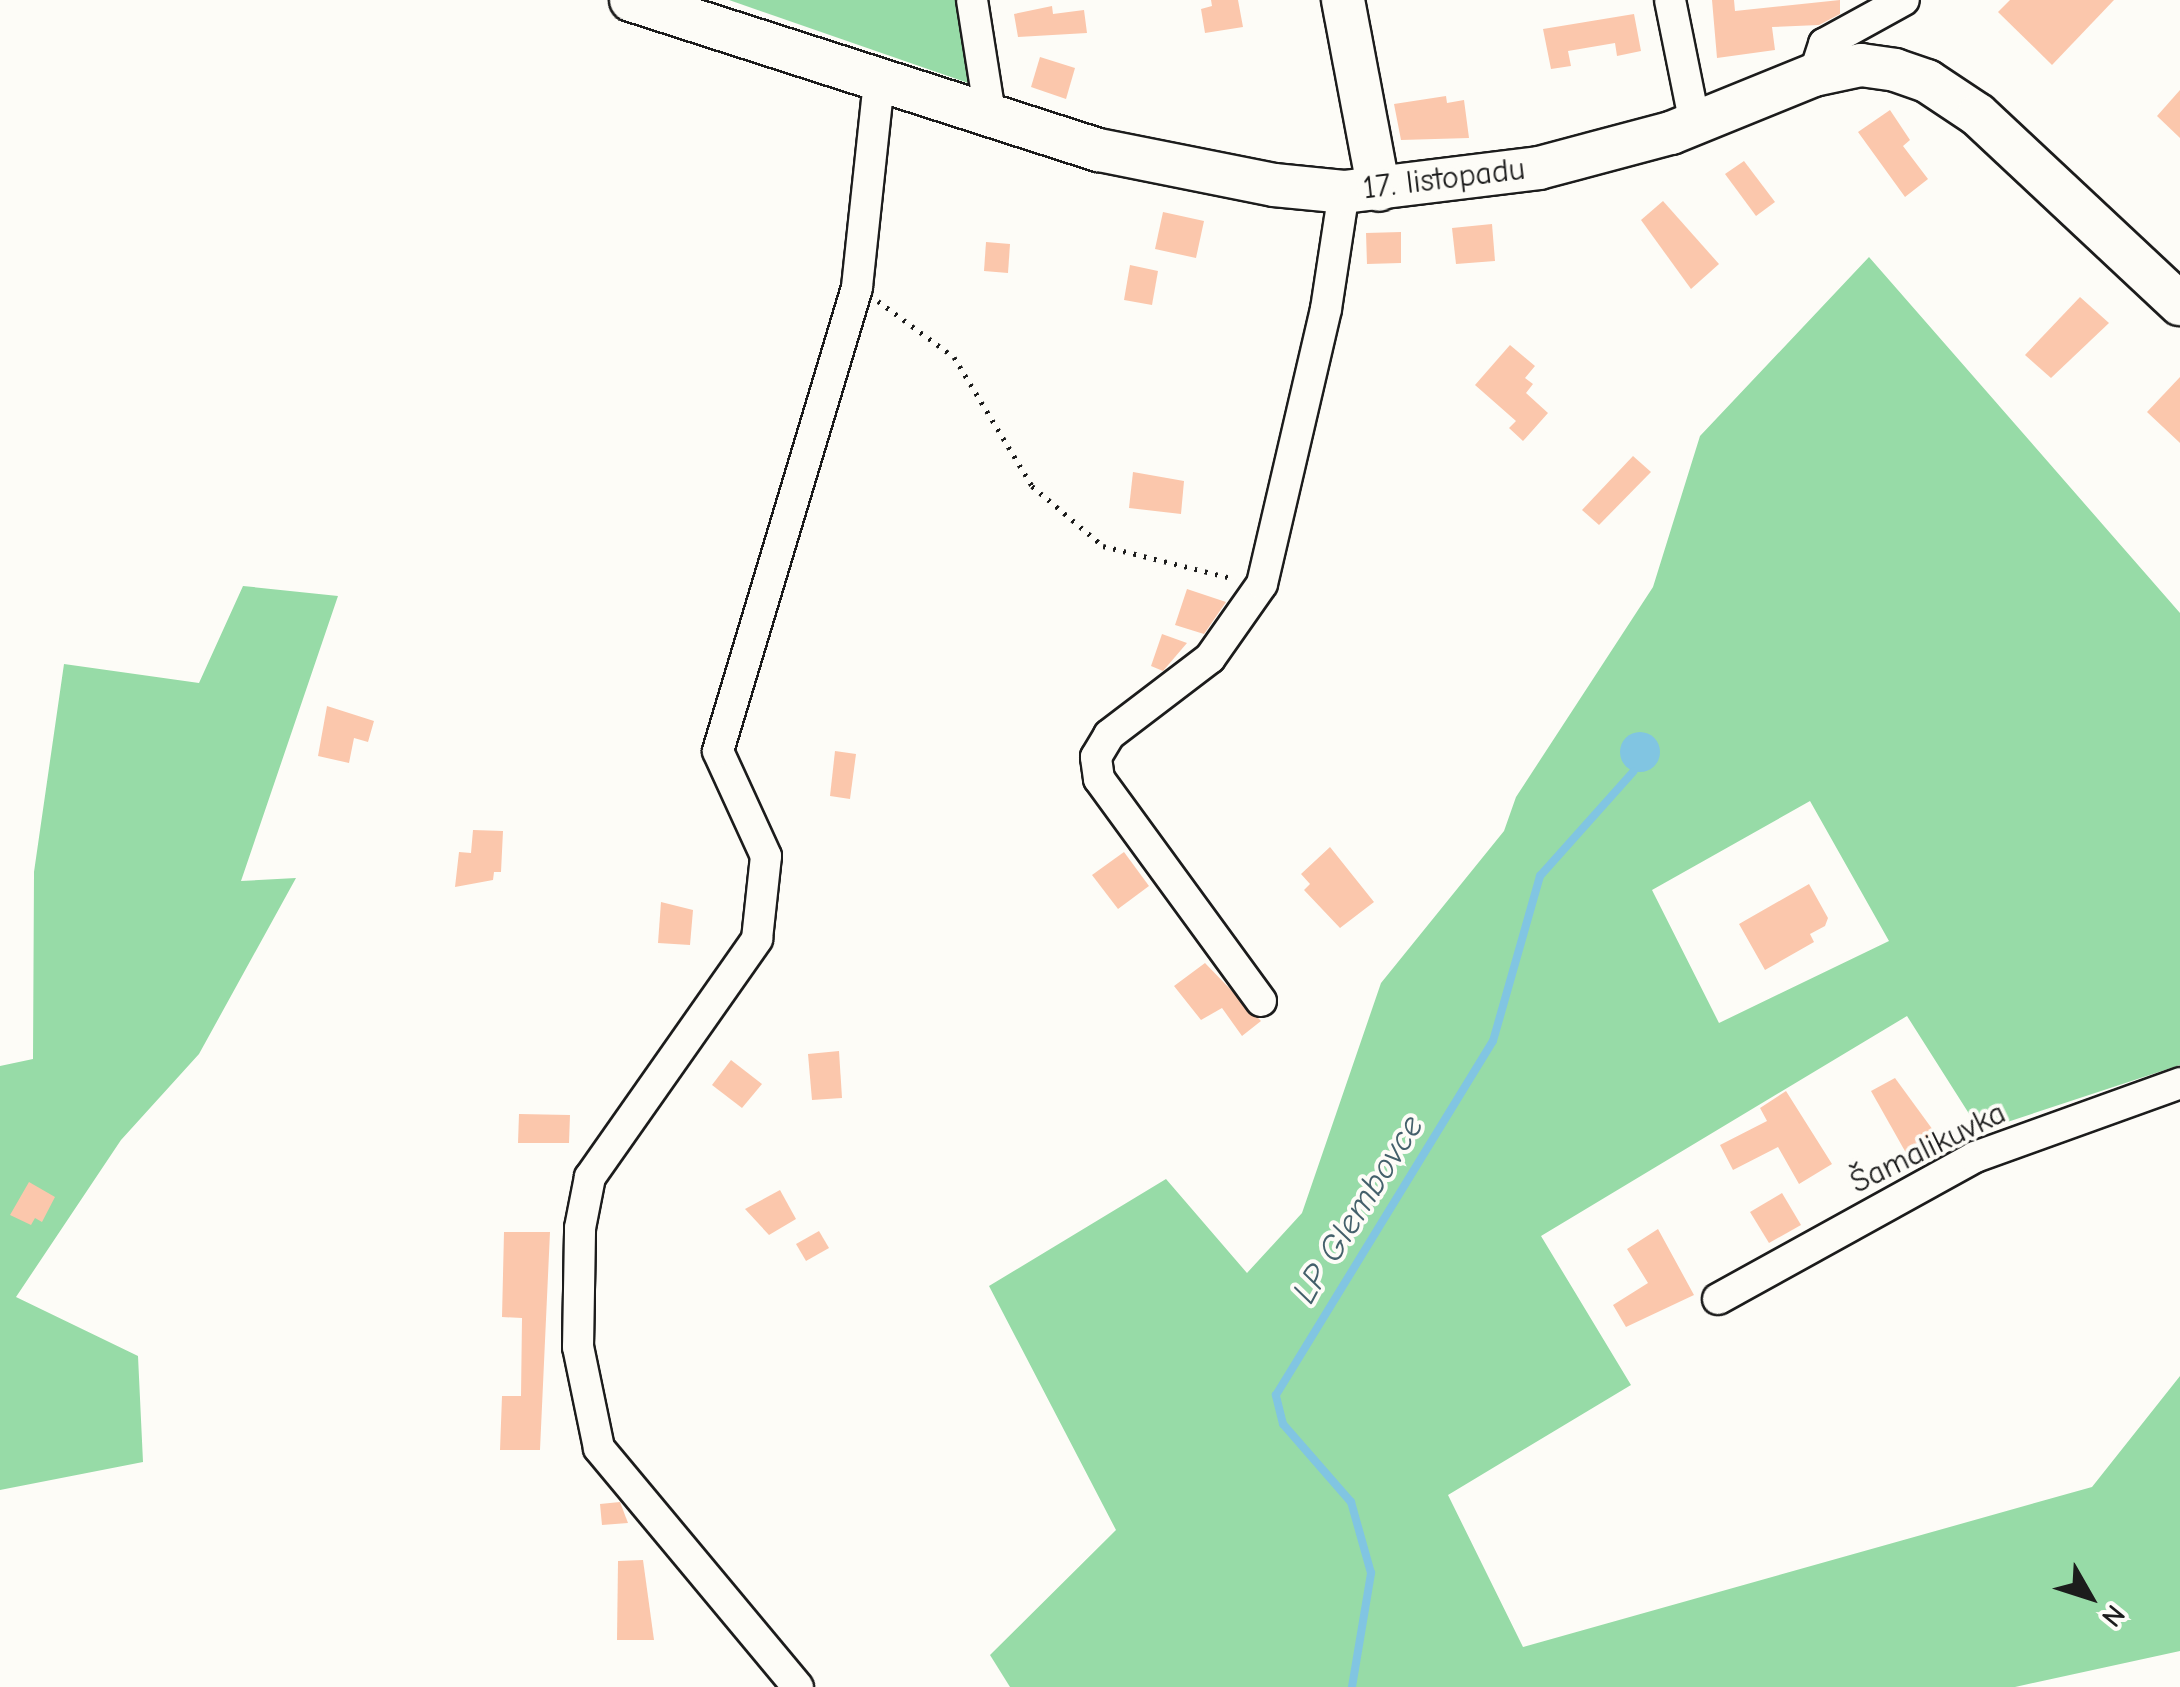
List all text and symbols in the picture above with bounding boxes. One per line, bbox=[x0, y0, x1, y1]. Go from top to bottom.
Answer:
street label: 17. listopadu bbox=[1361, 150, 1527, 208]
street label: Šamalikuvka bbox=[1844, 1094, 2012, 1202]
water label: LP Glembovce bbox=[1283, 1107, 1433, 1311]
north arrow bbox=[2040, 1547, 2140, 1647]
text: N bbox=[2095, 1599, 2132, 1633]

